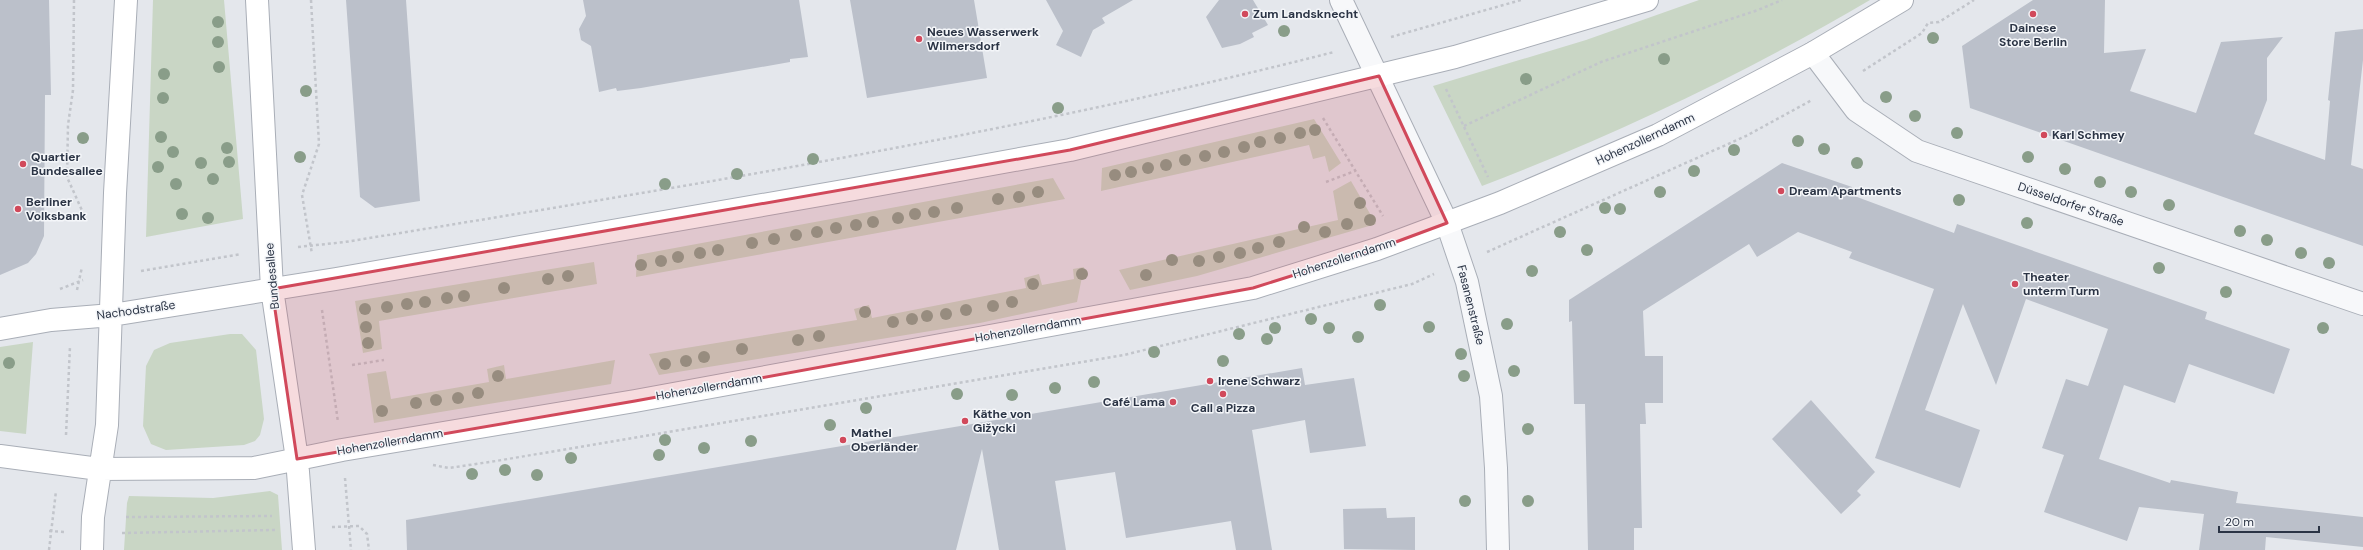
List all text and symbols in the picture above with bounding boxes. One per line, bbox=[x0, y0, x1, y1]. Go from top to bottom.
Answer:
place label: Zum Landsknecht bbox=[1253, 6, 1358, 22]
marker: Zum Landsknecht bbox=[1240, 9, 1250, 19]
marker: Dainese Store Berlin bbox=[2028, 9, 2038, 19]
place label: Dainese Store Berlin bbox=[1999, 20, 2067, 50]
place label: Neues Wasserwerk Wilmersdorf bbox=[927, 24, 1039, 54]
marker: Neues Wasserwerk Wilmersdorf bbox=[914, 34, 924, 44]
street label: Hohenzollerndamm bbox=[1593, 109, 1697, 169]
place label: Karl Schmey bbox=[2052, 127, 2126, 143]
marker: Karl Schmey bbox=[2039, 130, 2049, 140]
place label: Quartier Bundesallee bbox=[31, 149, 103, 179]
marker: Quartier Bundesallee bbox=[18, 159, 28, 169]
street label: Düsseldorfer Straße bbox=[2016, 178, 2126, 230]
place label: Dream Apartments bbox=[1789, 183, 1902, 199]
marker: Dream Apartments bbox=[1776, 186, 1786, 196]
place label: Berliner Volksbank bbox=[26, 194, 87, 224]
marker: Berliner Volksbank bbox=[13, 204, 23, 214]
street label: Hohenzollerndamm bbox=[1290, 234, 1398, 282]
street label: Bundesallee bbox=[261, 242, 283, 310]
street label: Fasanenstraße bbox=[1453, 263, 1489, 347]
place label: Theater unterm Turm bbox=[2023, 269, 2099, 299]
marker: Theater unterm Turm bbox=[2010, 279, 2020, 289]
street label: Nachodstraße bbox=[96, 297, 177, 323]
street label: Hohenzollerndamm bbox=[974, 312, 1082, 346]
street label: Hohenzollerndamm bbox=[655, 370, 763, 404]
place label: Irene Schwarz bbox=[1218, 373, 1300, 389]
marker: Irene Schwarz bbox=[1205, 376, 1215, 386]
marker: Call a Pizza bbox=[1218, 389, 1228, 399]
place label: Café Lama bbox=[1103, 394, 1165, 410]
marker: Café Lama bbox=[1168, 397, 1178, 407]
place label: Call a Pizza bbox=[1191, 400, 1255, 416]
place label: Käthe von Gižycki bbox=[973, 406, 1031, 436]
marker: Käthe von Gižycki bbox=[960, 416, 970, 426]
street label: Hohenzollerndamm bbox=[336, 425, 444, 459]
place label: Mathel Oberländer bbox=[851, 425, 918, 455]
marker: Mathel Oberländer bbox=[838, 435, 848, 445]
scale bar bbox=[2219, 508, 2319, 534]
text: 20 m bbox=[2225, 514, 2254, 530]

